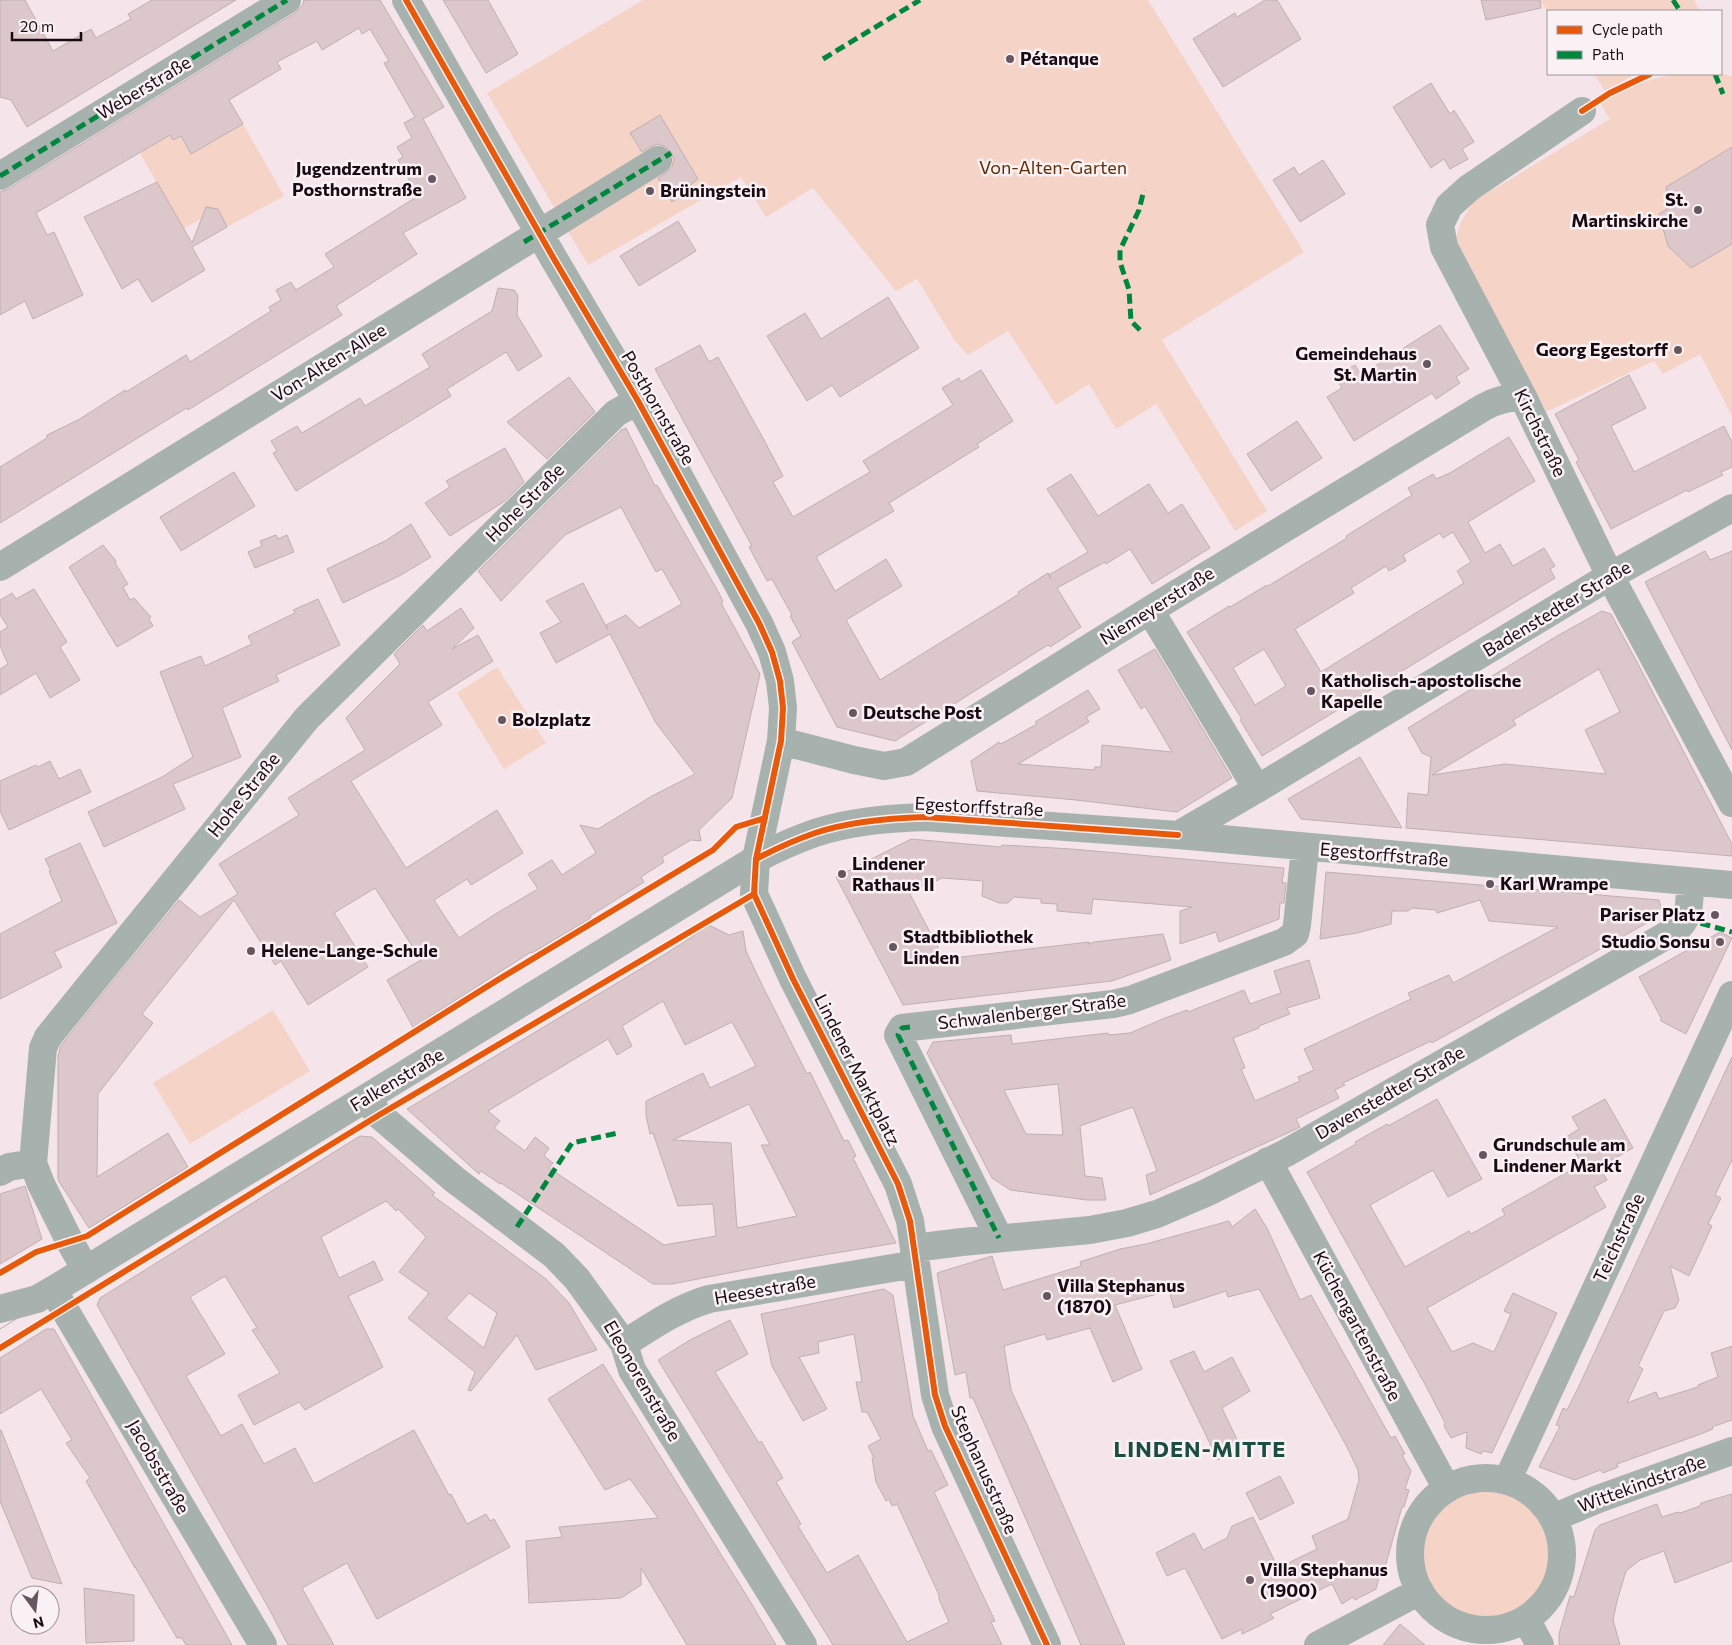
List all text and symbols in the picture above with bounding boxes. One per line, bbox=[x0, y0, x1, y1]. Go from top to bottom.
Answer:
scale bar bbox=[12, 10, 81, 42]
legend bbox=[1547, 10, 1722, 75]
text: 20 m bbox=[20, 17, 54, 35]
text: Cycle path bbox=[1592, 20, 1663, 38]
text: Path bbox=[1592, 45, 1624, 63]
place label: Pétanque bbox=[1020, 47, 1099, 69]
street label: Weberstraße bbox=[92, 50, 195, 124]
marker: Pétanque bbox=[1004, 53, 1016, 65]
park label: Von-Alten-Garten bbox=[979, 156, 1127, 178]
place label: Jugendzentrum Posthornstraße bbox=[292, 157, 422, 200]
marker: Jugendzentrum Posthornstraße bbox=[426, 173, 438, 185]
place label: Brüningstein bbox=[660, 179, 766, 201]
marker: Brüningstein bbox=[644, 185, 656, 197]
place label: St. Martinskirche bbox=[1571, 188, 1688, 231]
marker: St. Martinskirche bbox=[1692, 204, 1704, 216]
street label: Von-Alten-Allee bbox=[267, 318, 390, 406]
place label: Georg Egestorff bbox=[1536, 338, 1669, 360]
place label: Gemeindehaus St. Martin bbox=[1295, 342, 1417, 385]
marker: Georg Egestorff bbox=[1672, 344, 1684, 356]
street label: Posthornstraße bbox=[617, 347, 700, 468]
marker: Gemeindehaus St. Martin bbox=[1421, 358, 1433, 370]
street label: Kirchstraße bbox=[1510, 385, 1572, 480]
street label: Hohe Straße bbox=[480, 458, 568, 546]
street label: Badenstedter Straße bbox=[1479, 555, 1634, 661]
street label: Niemeyerstraße bbox=[1095, 561, 1218, 649]
place label: Katholisch-apostolische Kapelle bbox=[1321, 669, 1521, 712]
marker: Katholisch-apostolische Kapelle bbox=[1305, 685, 1317, 697]
place label: Deutsche Post bbox=[863, 701, 982, 723]
marker: Deutsche Post bbox=[847, 707, 859, 719]
place label: Bolzplatz bbox=[512, 708, 591, 730]
marker: Bolzplatz bbox=[496, 714, 508, 726]
street label: Hohe Straße bbox=[203, 748, 284, 841]
street label: Egestorffstraße bbox=[914, 792, 1044, 820]
street label: Egestorffstraße bbox=[1319, 837, 1449, 871]
place label: Lindener Rathaus II bbox=[852, 852, 935, 895]
marker: Lindener Rathaus II bbox=[836, 868, 848, 880]
place label: Karl Wrampe bbox=[1500, 872, 1608, 894]
marker: Karl Wrampe bbox=[1484, 878, 1496, 890]
place label: Pariser Platz bbox=[1600, 903, 1705, 925]
marker: Pariser Platz bbox=[1709, 909, 1721, 921]
place label: Stadtbibliothek Linden bbox=[903, 925, 1034, 968]
place label: Studio Sonsu bbox=[1601, 930, 1710, 952]
marker: Studio Sonsu bbox=[1714, 936, 1726, 948]
place label: Helene-Lange-Schule bbox=[261, 939, 438, 961]
marker: Stadtbibliothek Linden bbox=[887, 941, 899, 953]
marker: Helene-Lange-Schule bbox=[245, 945, 257, 957]
street label: Schwalenberger Straße bbox=[937, 989, 1127, 1033]
street label: Lindener Marktplatz bbox=[810, 990, 906, 1149]
street label: Davenstedter Straße bbox=[1311, 1040, 1468, 1144]
street label: Falkenstraße bbox=[346, 1043, 447, 1116]
place label: Grundschule am Lindener Markt bbox=[1493, 1133, 1626, 1176]
marker: Grundschule am Lindener Markt bbox=[1477, 1149, 1489, 1161]
street label: Teichstraße bbox=[1588, 1189, 1648, 1286]
street label: Küchengartenstraße bbox=[1309, 1247, 1407, 1404]
street label: Heesestraße bbox=[712, 1269, 817, 1309]
place label: Villa Stephanus (1870) bbox=[1057, 1274, 1185, 1317]
marker: Villa Stephanus (1870) bbox=[1041, 1290, 1053, 1302]
street label: Eleonorenstraße bbox=[599, 1316, 686, 1445]
street label: Stephanusstraße bbox=[947, 1402, 1023, 1537]
street label: Jacobsstraße bbox=[123, 1415, 195, 1518]
district label: LINDEN-MITTE bbox=[1114, 1435, 1286, 1462]
street label: Wittekindstraße bbox=[1575, 1450, 1709, 1516]
place label: Villa Stephanus (1900) bbox=[1260, 1558, 1388, 1601]
marker: Villa Stephanus (1900) bbox=[1244, 1574, 1256, 1586]
north arrow bbox=[10, 1585, 60, 1635]
text: N bbox=[31, 1613, 46, 1633]

